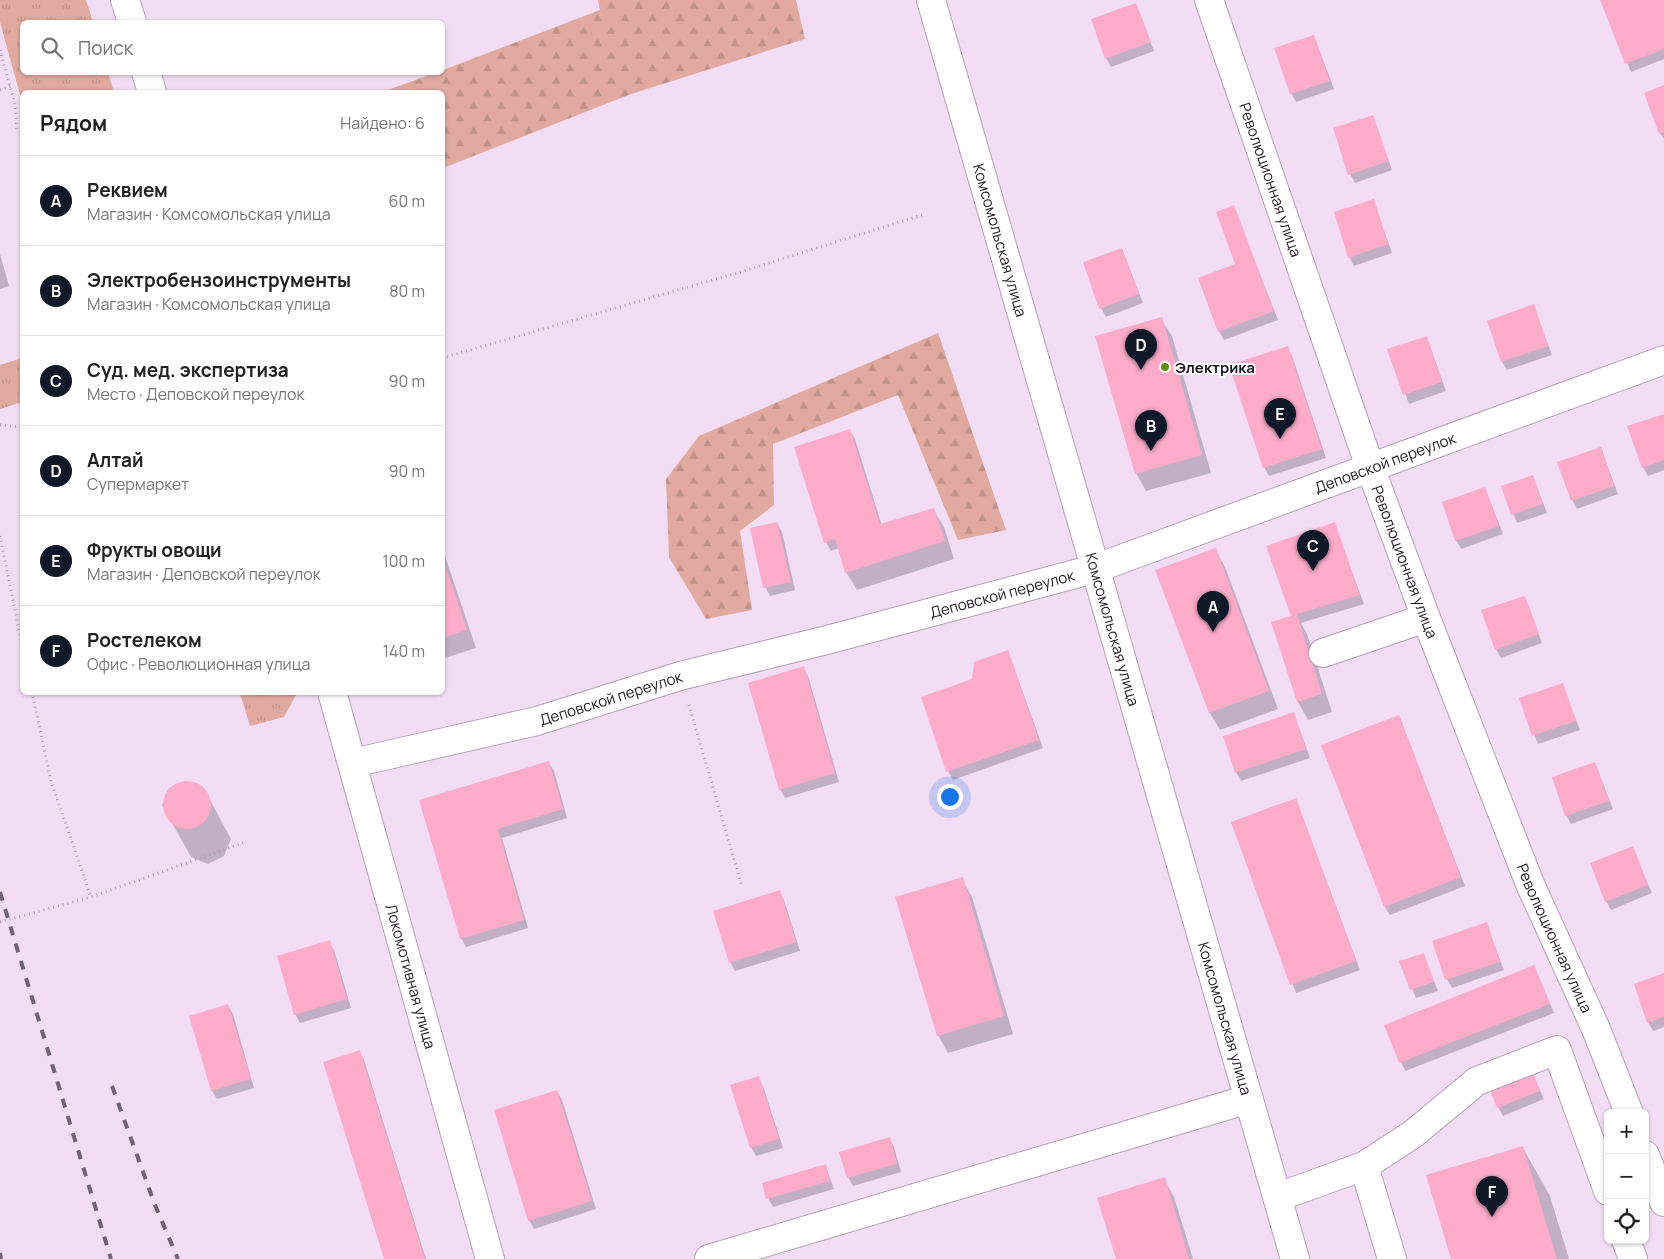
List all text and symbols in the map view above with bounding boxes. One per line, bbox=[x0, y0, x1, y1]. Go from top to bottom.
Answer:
search box bbox=[20, 20, 445, 75]
icon: search bbox=[38, 34, 66, 62]
text: Поиск bbox=[78, 35, 133, 61]
street label: Революционная улица bbox=[1235, 100, 1307, 260]
text: Рядом bbox=[40, 109, 107, 137]
text: Найдено: 6 bbox=[340, 112, 425, 134]
street label: Комсомольская улица bbox=[968, 161, 1033, 319]
text: Реквием bbox=[87, 177, 168, 203]
text: A bbox=[51, 190, 61, 212]
text: 60 m bbox=[389, 190, 425, 212]
text: Магазин · Комсомольская улица bbox=[87, 203, 331, 225]
text: Электробензоинструменты bbox=[87, 267, 351, 293]
text: B bbox=[51, 280, 61, 302]
text: 80 m bbox=[389, 280, 425, 302]
text: Магазин · Комсомольская улица bbox=[87, 293, 331, 315]
pin: D bbox=[1125, 329, 1157, 370]
text: Суд. мед. экспертиза bbox=[87, 357, 289, 383]
place label: Электрика bbox=[1175, 357, 1255, 378]
marker: Электрика bbox=[1159, 361, 1171, 373]
text: C bbox=[50, 370, 62, 392]
text: 90 m bbox=[389, 370, 425, 392]
text: Место · Деповской переулок bbox=[87, 383, 304, 405]
pin: E bbox=[1264, 398, 1296, 439]
pin: B bbox=[1135, 410, 1167, 451]
street label: Деповской переулок bbox=[1311, 427, 1459, 498]
text: Алтай bbox=[87, 447, 144, 473]
text: D bbox=[50, 460, 62, 482]
text: 90 m bbox=[389, 460, 425, 482]
text: Супермаркет bbox=[87, 473, 189, 495]
street label: Революционная улица bbox=[1367, 482, 1443, 641]
pin: C bbox=[1297, 530, 1329, 571]
text: Фрукты овощи bbox=[87, 537, 222, 563]
text: E bbox=[51, 550, 61, 572]
text: 100 m bbox=[382, 550, 425, 572]
street label: Комсомольская улица bbox=[1081, 550, 1145, 708]
text: Магазин · Деповской переулок bbox=[87, 563, 321, 585]
street label: Деповской переулок bbox=[927, 564, 1077, 623]
pin: A bbox=[1197, 591, 1229, 632]
text: Ростелеком bbox=[87, 627, 202, 653]
text: F bbox=[52, 640, 60, 662]
text: 140 m bbox=[383, 640, 425, 662]
text: Офис · Революционная улица bbox=[87, 653, 310, 675]
street label: Деповской переулок bbox=[537, 665, 685, 730]
your location bbox=[937, 784, 963, 810]
street label: Революционная улица bbox=[1512, 860, 1598, 1016]
street label: Локомотивная улица bbox=[381, 901, 441, 1051]
street label: Комсомольская улица bbox=[1193, 939, 1257, 1097]
map controls bbox=[1604, 1109, 1649, 1244]
button: + bbox=[1604, 1109, 1649, 1154]
button: − bbox=[1604, 1154, 1649, 1199]
pin: F bbox=[1476, 1176, 1508, 1217]
button: locate bbox=[1604, 1199, 1649, 1244]

